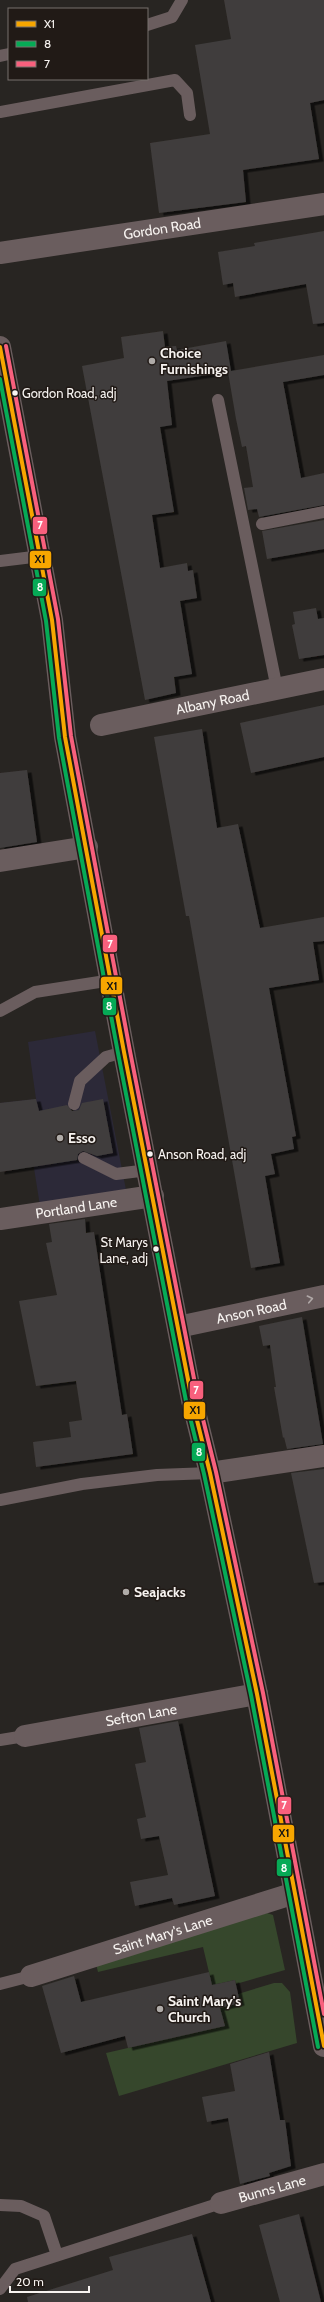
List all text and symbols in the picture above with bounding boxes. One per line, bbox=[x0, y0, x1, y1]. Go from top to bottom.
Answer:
legend bbox=[8, 8, 148, 80]
text: X1 bbox=[44, 16, 55, 31]
text: 8 bbox=[44, 36, 51, 51]
text: 7 bbox=[44, 56, 50, 71]
street label: Gordon Road bbox=[122, 214, 202, 243]
place label: Choice Furnishings bbox=[160, 344, 228, 378]
marker: Choice Furnishings bbox=[147, 356, 157, 366]
place label: Gordon Road, adj bbox=[22, 385, 116, 402]
marker: Gordon Road, adj bbox=[10, 388, 20, 398]
line badge: 7 bbox=[32, 516, 48, 535]
text: 7 bbox=[37, 518, 43, 532]
line badge: X1 bbox=[29, 550, 52, 569]
text: X1 bbox=[34, 552, 45, 566]
line badge: 8 bbox=[32, 578, 47, 597]
text: 8 bbox=[37, 580, 44, 594]
street label: Albany Road bbox=[174, 686, 251, 718]
line badge: 7 bbox=[102, 934, 118, 953]
text: 7 bbox=[107, 937, 113, 951]
line badge: X1 bbox=[100, 976, 123, 995]
text: X1 bbox=[106, 979, 117, 993]
line badge: 8 bbox=[102, 997, 117, 1016]
text: 8 bbox=[106, 999, 113, 1013]
place label: Esso bbox=[68, 1129, 96, 1147]
marker: Esso bbox=[55, 1133, 65, 1143]
place label: Anson Road, adj bbox=[158, 1146, 246, 1163]
marker: Anson Road, adj bbox=[145, 1149, 155, 1159]
street label: Portland Lane bbox=[34, 1193, 118, 1223]
place label: St Marys Lane, adj bbox=[99, 1234, 149, 1267]
marker: St Marys Lane, adj bbox=[151, 1244, 161, 1254]
street label: Anson Road bbox=[215, 1295, 288, 1328]
one-way arrow bbox=[307, 1296, 313, 1304]
line badge: 7 bbox=[189, 1380, 204, 1400]
text: 7 bbox=[193, 1383, 199, 1397]
line badge: X1 bbox=[183, 1401, 206, 1420]
text: X1 bbox=[189, 1403, 200, 1417]
line badge: 8 bbox=[191, 1442, 206, 1462]
text: 8 bbox=[196, 1445, 203, 1459]
place label: Seajacks bbox=[134, 1583, 186, 1601]
marker: Seajacks bbox=[121, 1587, 131, 1597]
street label: Sefton Lane bbox=[104, 1700, 178, 1730]
line badge: 7 bbox=[277, 1796, 292, 1815]
text: 7 bbox=[281, 1798, 287, 1812]
line badge: X1 bbox=[272, 1824, 295, 1843]
text: X1 bbox=[278, 1826, 289, 1840]
line badge: 8 bbox=[276, 1858, 292, 1877]
text: 8 bbox=[281, 1861, 288, 1875]
street label: Saint Mary's Lane bbox=[111, 1911, 214, 1959]
place label: Saint Mary's Church bbox=[168, 1992, 241, 2026]
marker: Saint Mary's Church bbox=[155, 2004, 165, 2014]
street label: Bunns Lane bbox=[236, 2171, 308, 2207]
scale bar bbox=[10, 2268, 89, 2294]
text: 20 m bbox=[16, 2274, 44, 2289]

